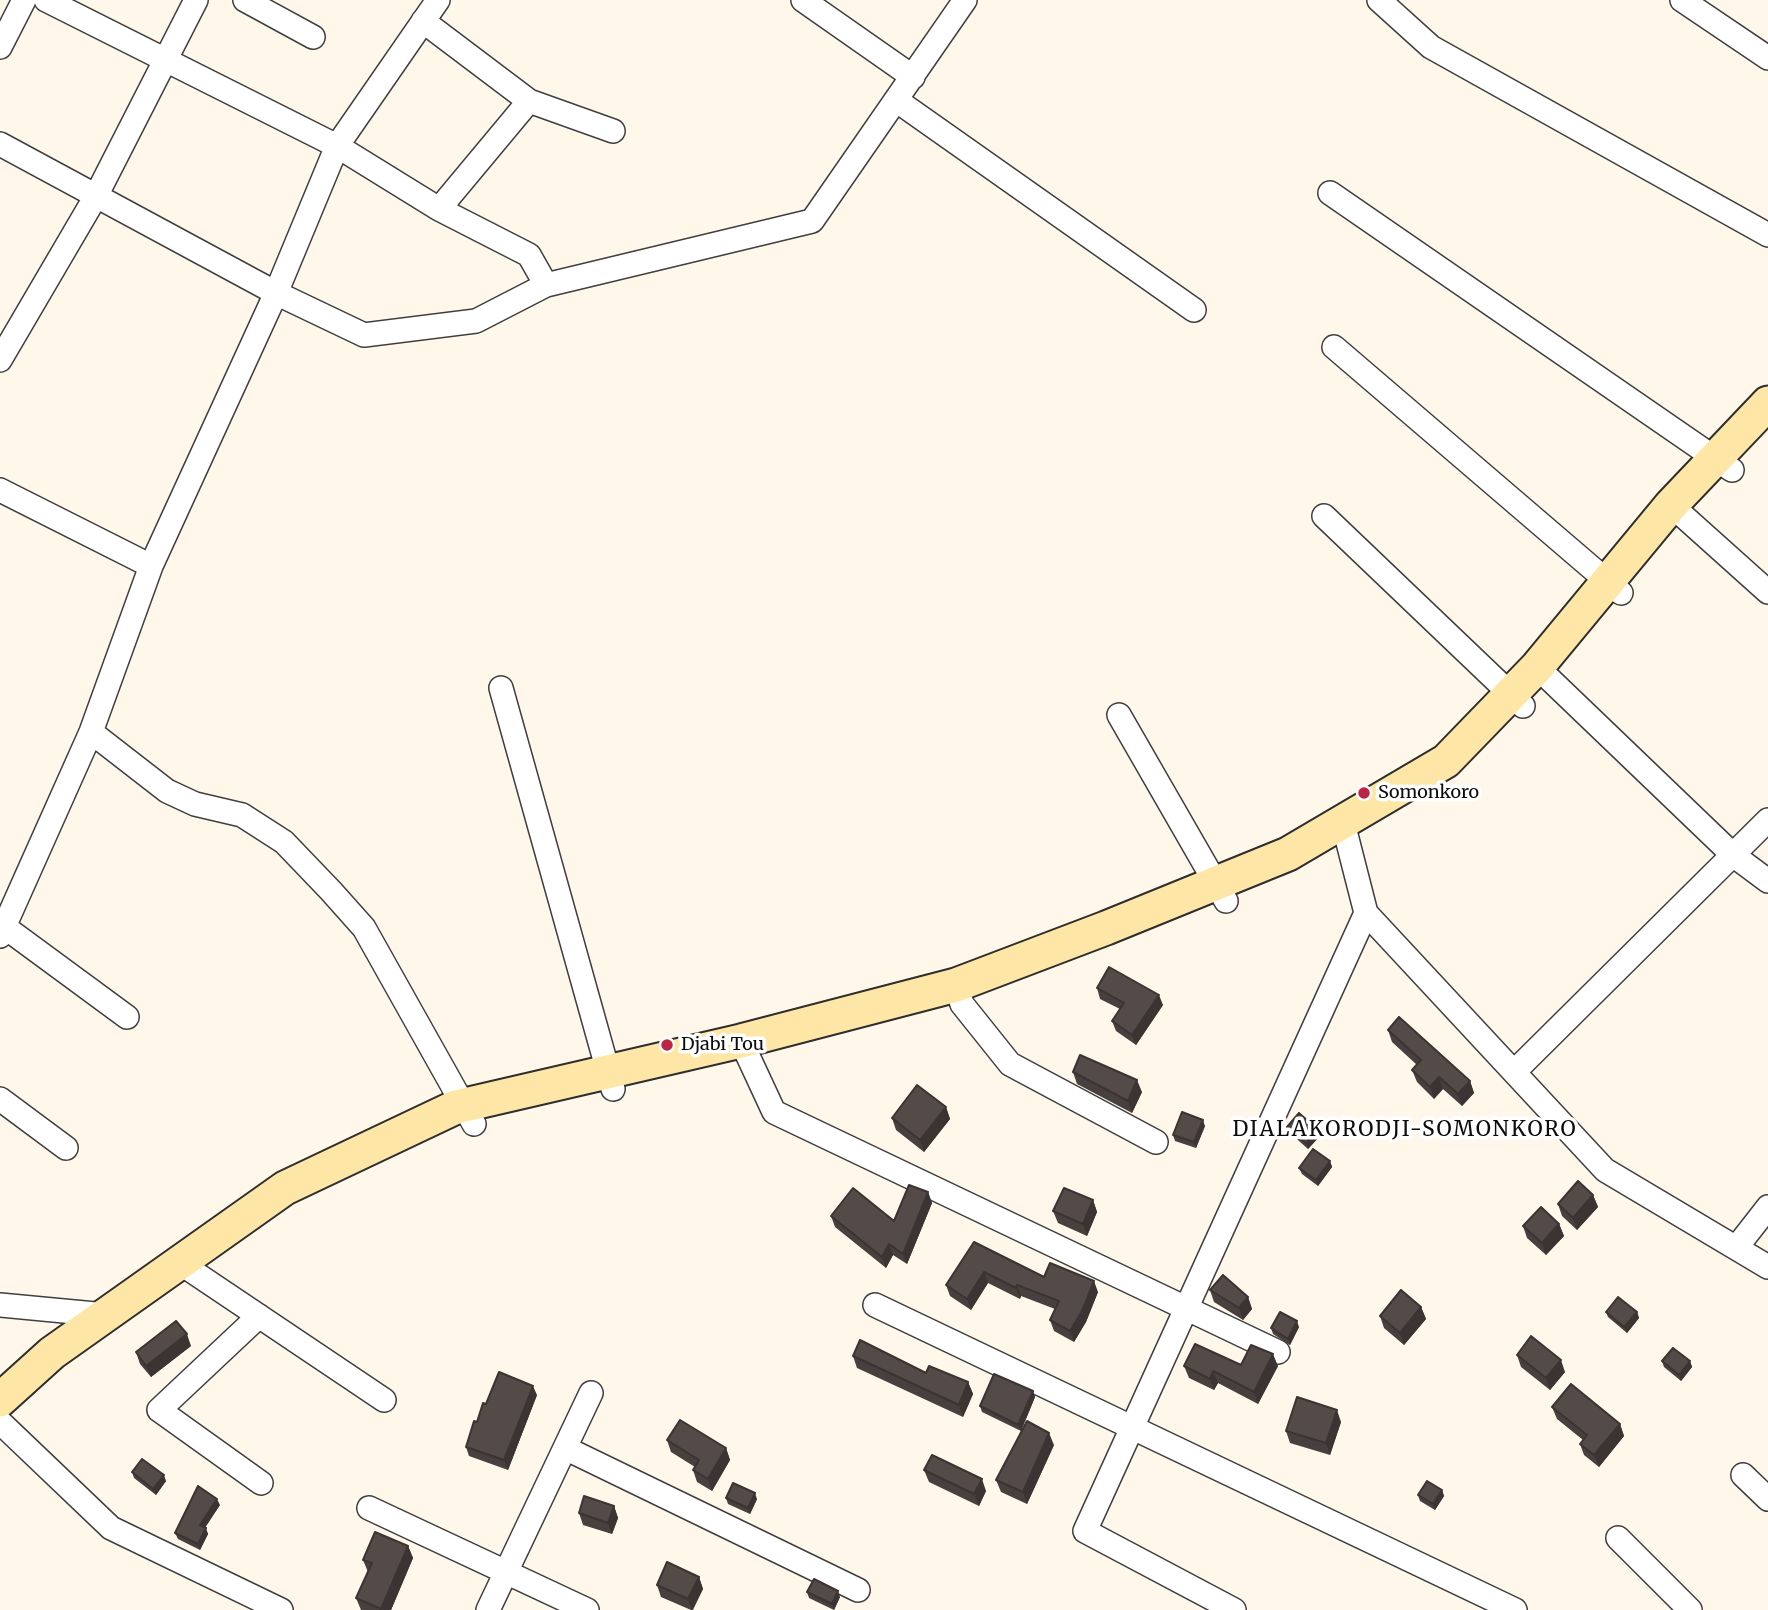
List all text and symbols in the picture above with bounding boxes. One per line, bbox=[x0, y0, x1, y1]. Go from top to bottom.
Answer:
place label: Somonkoro bbox=[1378, 782, 1479, 804]
marker: Somonkoro bbox=[1356, 785, 1372, 801]
place label: Djabi Tou bbox=[681, 1034, 764, 1056]
marker: Djabi Tou bbox=[659, 1037, 675, 1053]
district label: DIALAKORODJI-SOMONKORO bbox=[1235, 1117, 1575, 1143]

